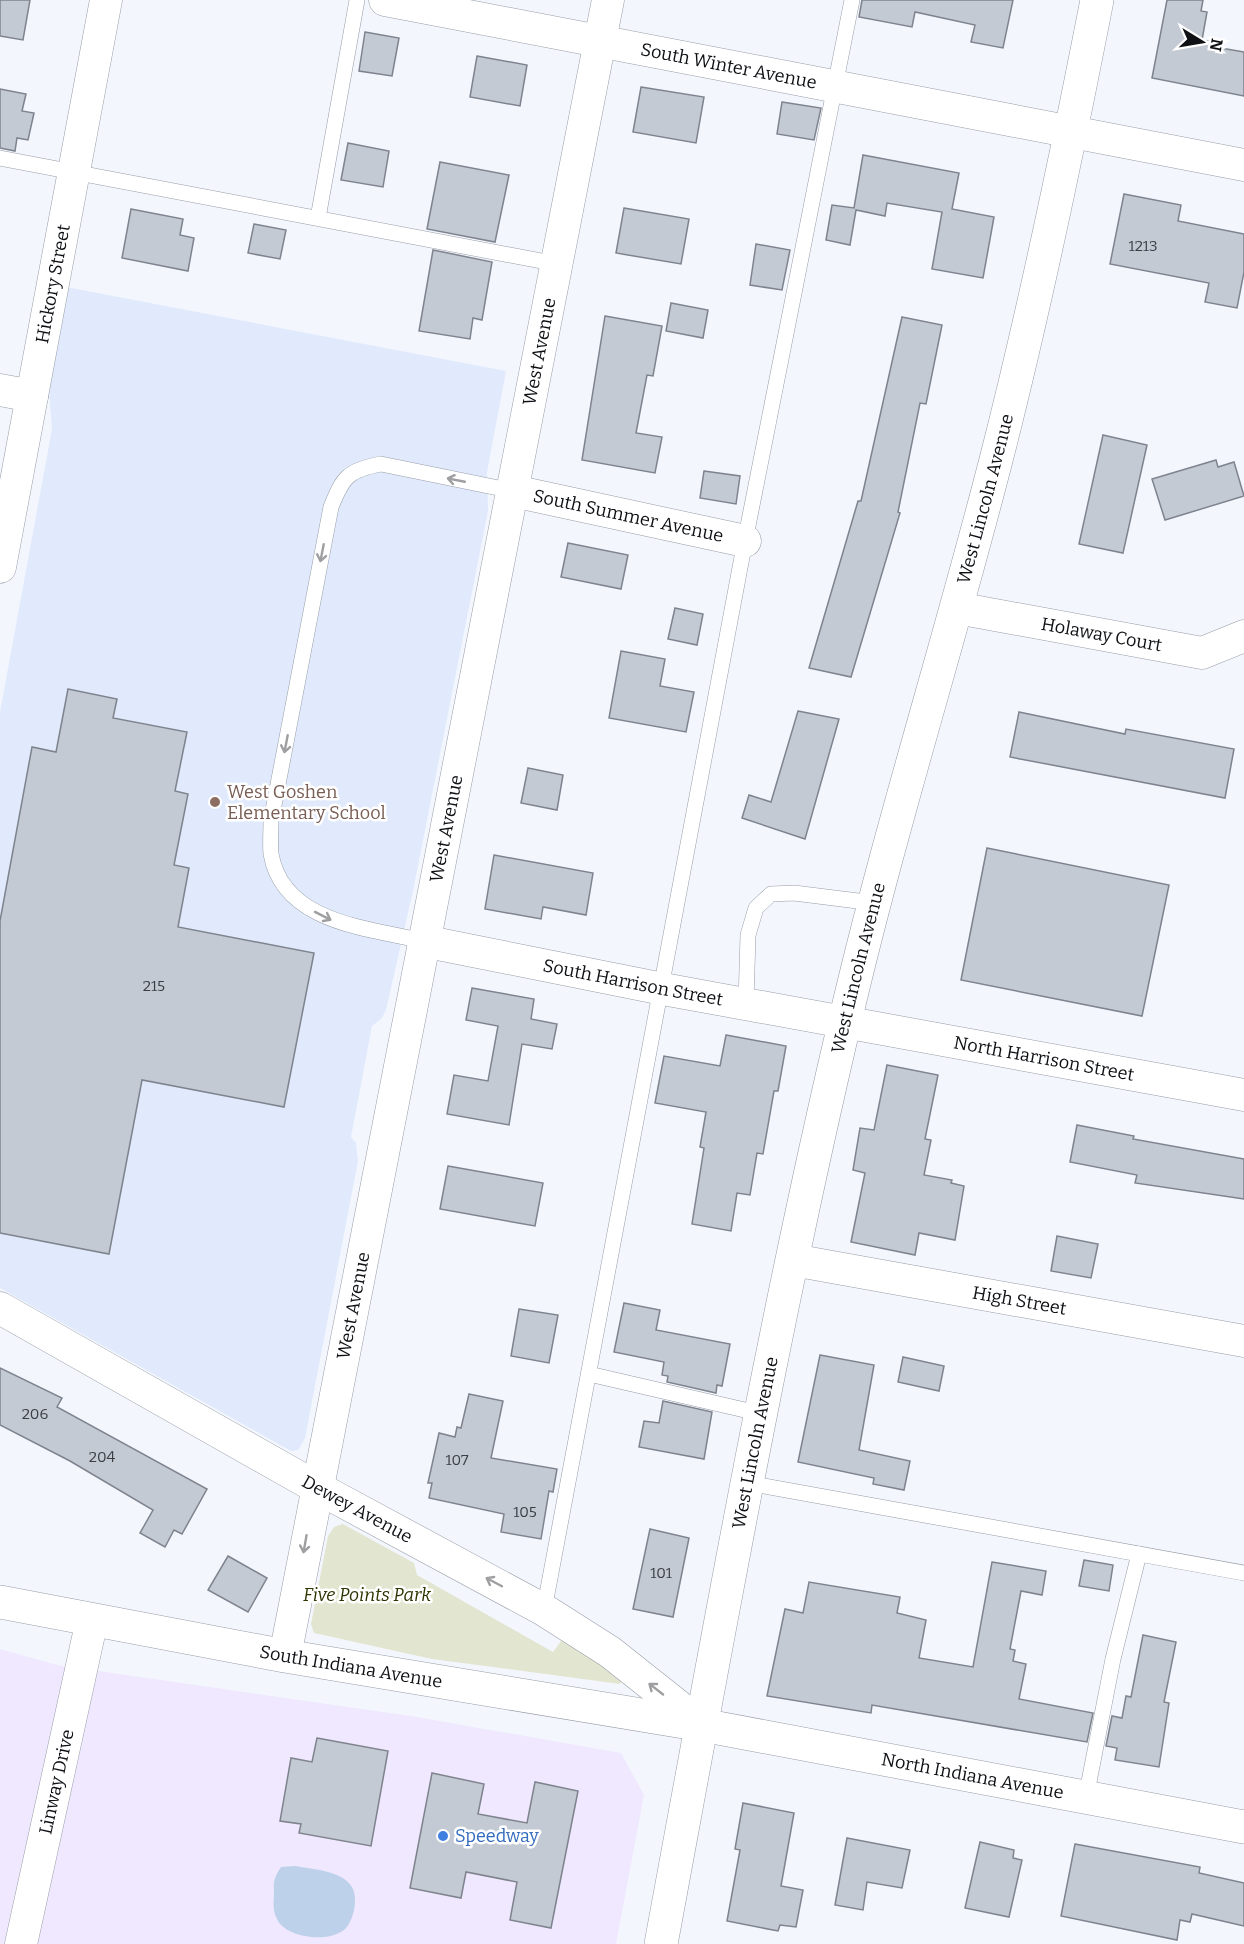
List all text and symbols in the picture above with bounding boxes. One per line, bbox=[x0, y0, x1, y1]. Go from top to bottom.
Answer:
north arrow bbox=[1172, 12, 1232, 72]
text: N bbox=[1206, 37, 1227, 53]
street label: South Winter Avenue bbox=[639, 38, 819, 94]
street label: Hickory Street bbox=[31, 222, 75, 345]
house number: 1213 bbox=[1129, 237, 1157, 255]
street label: West Avenue bbox=[518, 296, 561, 407]
street label: West Lincoln Avenue bbox=[952, 412, 1018, 586]
one-way arrow bbox=[447, 474, 466, 485]
street label: South Summer Avenue bbox=[531, 485, 726, 547]
one-way arrow bbox=[316, 542, 327, 562]
street label: Holaway Court bbox=[1039, 613, 1164, 657]
one-way arrow bbox=[280, 734, 291, 754]
street label: West Avenue bbox=[425, 773, 468, 884]
place label: West Goshen Elementary School bbox=[227, 781, 386, 824]
marker: West Goshen Elementary School bbox=[208, 795, 222, 809]
street label: West Lincoln Avenue bbox=[827, 880, 890, 1055]
one-way arrow bbox=[314, 910, 332, 922]
street label: South Harrison Street bbox=[541, 954, 725, 1011]
house number: 215 bbox=[143, 977, 165, 995]
street label: North Harrison Street bbox=[952, 1031, 1136, 1086]
street label: West Avenue bbox=[332, 1250, 375, 1361]
street label: High Street bbox=[971, 1281, 1069, 1320]
street label: West Lincoln Avenue bbox=[727, 1355, 783, 1531]
house number: 206 bbox=[22, 1405, 48, 1423]
house number: 204 bbox=[89, 1448, 116, 1466]
house number: 107 bbox=[445, 1451, 469, 1469]
street label: Dewey Avenue bbox=[298, 1470, 416, 1548]
house number: 105 bbox=[513, 1503, 537, 1521]
one-way arrow bbox=[299, 1534, 310, 1554]
house number: 101 bbox=[650, 1564, 672, 1582]
one-way arrow bbox=[485, 1576, 503, 1587]
park label: Five Points Park bbox=[303, 1584, 431, 1606]
street label: South Indiana Avenue bbox=[258, 1640, 444, 1693]
one-way arrow bbox=[648, 1682, 664, 1695]
street label: Linway Drive bbox=[34, 1727, 79, 1836]
street label: North Indiana Avenue bbox=[880, 1748, 1066, 1804]
place label: Speedway bbox=[455, 1825, 539, 1847]
marker: Speedway bbox=[436, 1829, 450, 1843]

